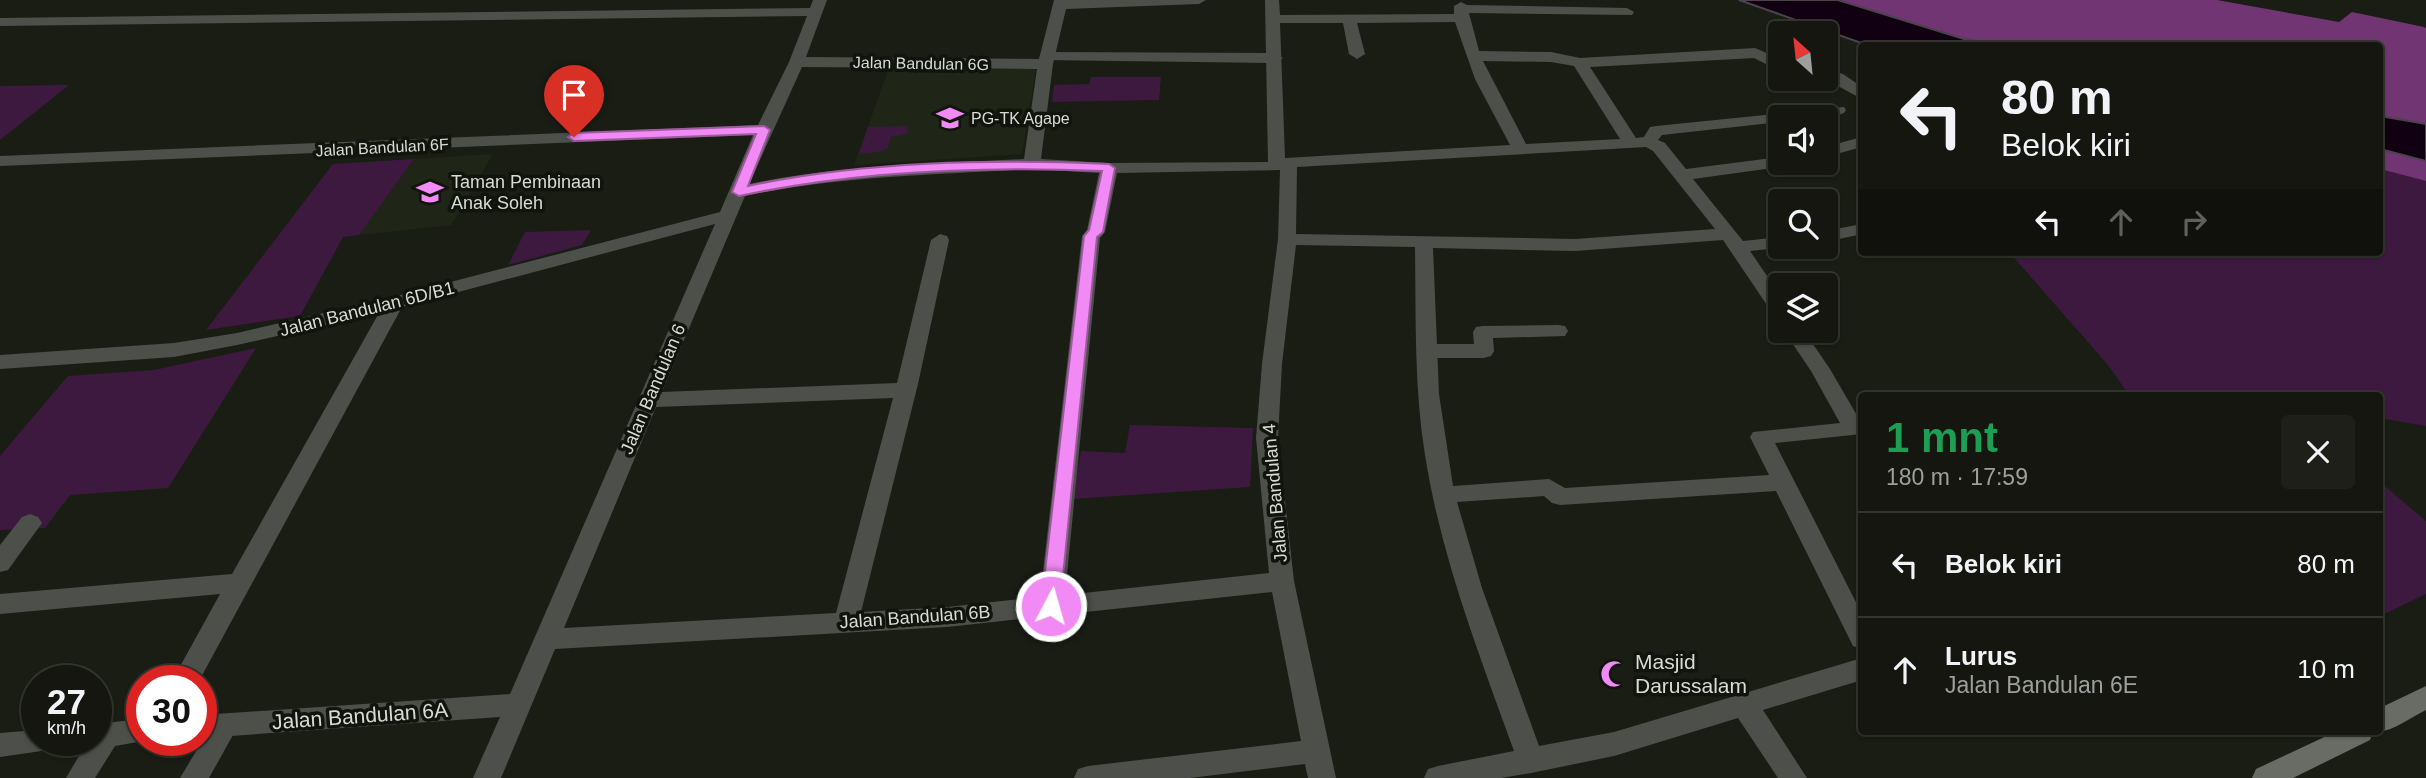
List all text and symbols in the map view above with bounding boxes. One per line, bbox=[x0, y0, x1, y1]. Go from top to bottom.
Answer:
north arrow bbox=[1768, 21, 1838, 91]
map controls bbox=[1768, 21, 1838, 343]
street label: Jalan Bandulan 6G bbox=[853, 54, 989, 73]
pin bbox=[544, 65, 604, 137]
icon: left bbox=[1886, 70, 1977, 161]
text: 80 m bbox=[2001, 70, 2113, 124]
icon: arrive bbox=[555, 76, 593, 114]
school or university icon: PG-TK Agape bbox=[935, 103, 965, 133]
button: sound bbox=[1768, 105, 1838, 175]
place label: PG-TK Agape bbox=[971, 110, 1070, 127]
text: Belok kiri bbox=[2001, 127, 2131, 163]
street label: Jalan Bandulan 6F bbox=[315, 136, 449, 159]
place label: Taman Pembinaan Anak Soleh bbox=[451, 172, 601, 213]
school or university icon: Taman Pembinaan Anak Soleh bbox=[415, 177, 445, 207]
button: search bbox=[1768, 189, 1838, 259]
icon: left bbox=[2029, 203, 2067, 241]
icon: ahead bbox=[2102, 203, 2140, 241]
icon: right bbox=[2175, 203, 2213, 241]
button: layers bbox=[1768, 273, 1838, 343]
street label: Jalan Bandulan 6D/B1 bbox=[278, 278, 456, 340]
street label: Jalan Bandulan 6 bbox=[617, 321, 689, 457]
text: 1 mnt bbox=[1886, 414, 1998, 461]
button: close bbox=[2281, 415, 2355, 489]
street label: Jalan Bandulan 4 bbox=[1259, 423, 1291, 563]
text: 180 m · 17:59 bbox=[1886, 464, 2028, 490]
icon: left bbox=[1886, 546, 1924, 584]
text: Belok kiri bbox=[1945, 549, 2062, 579]
text: 80 m bbox=[2297, 549, 2355, 579]
position arrow bbox=[1014, 569, 1088, 643]
street label: Jalan Bandulan 6B bbox=[839, 602, 991, 632]
text: Lurus bbox=[1945, 641, 2017, 671]
place label: Masjid Darussalam bbox=[1635, 650, 1747, 697]
icon: ahead bbox=[1886, 651, 1924, 689]
text: 10 m bbox=[2297, 654, 2355, 684]
mosque icon: Masjid Darussalam bbox=[1599, 659, 1629, 689]
speed limit sign: 30 bbox=[126, 665, 217, 756]
text: Jalan Bandulan 6E bbox=[1945, 672, 2138, 698]
text: 27 bbox=[47, 682, 86, 721]
street label: Jalan Bandulan 6A bbox=[271, 698, 449, 733]
text: km/h bbox=[47, 718, 86, 738]

